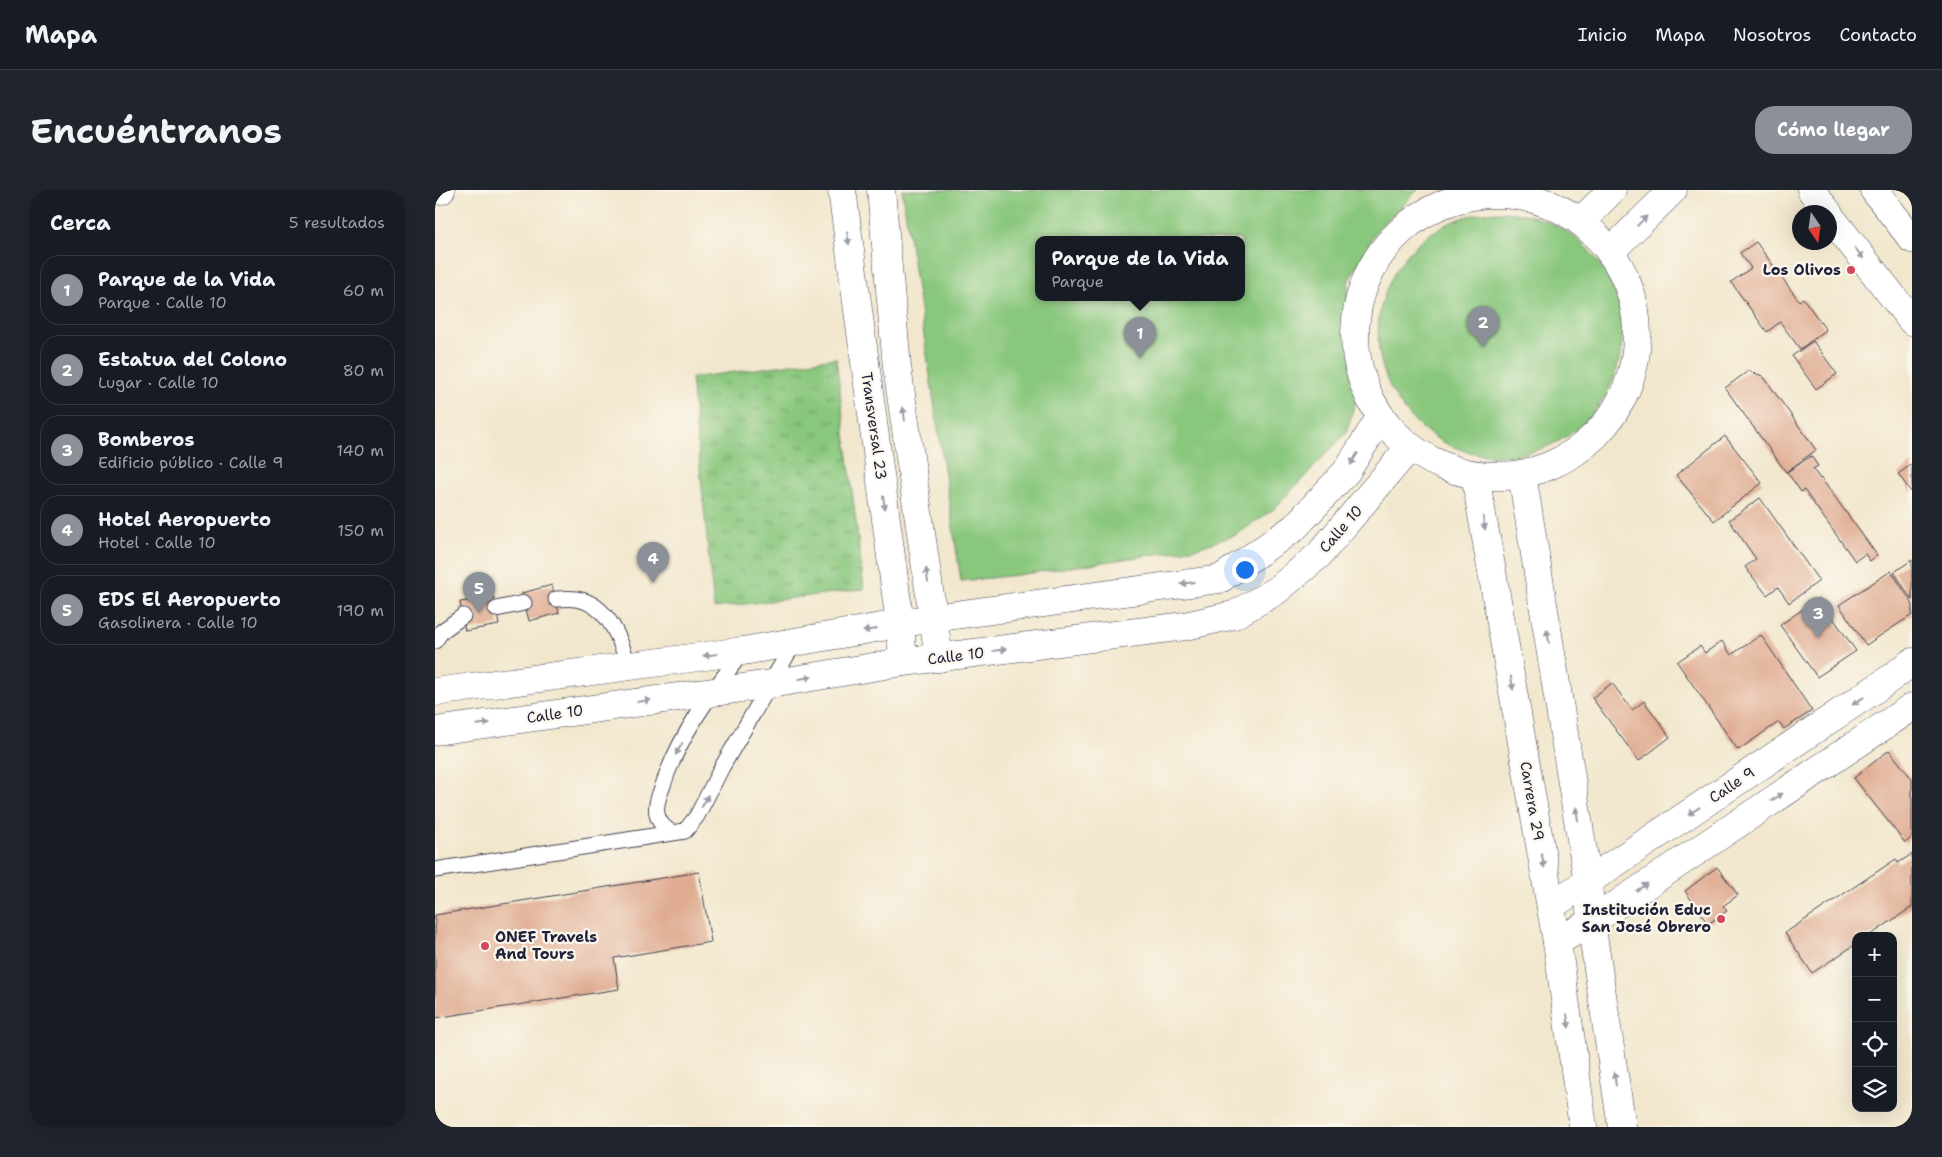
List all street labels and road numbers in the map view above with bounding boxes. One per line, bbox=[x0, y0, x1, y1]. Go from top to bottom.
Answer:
street label: Transversal 23 bbox=[857, 371, 891, 481]
street label: Calle 10 bbox=[1315, 501, 1367, 557]
street label: Calle 10 bbox=[926, 643, 986, 669]
street label: Calle 10 bbox=[525, 700, 585, 728]
street label: Carrera 29 bbox=[1515, 760, 1549, 842]
street label: Calle 9 bbox=[1705, 762, 1759, 808]

